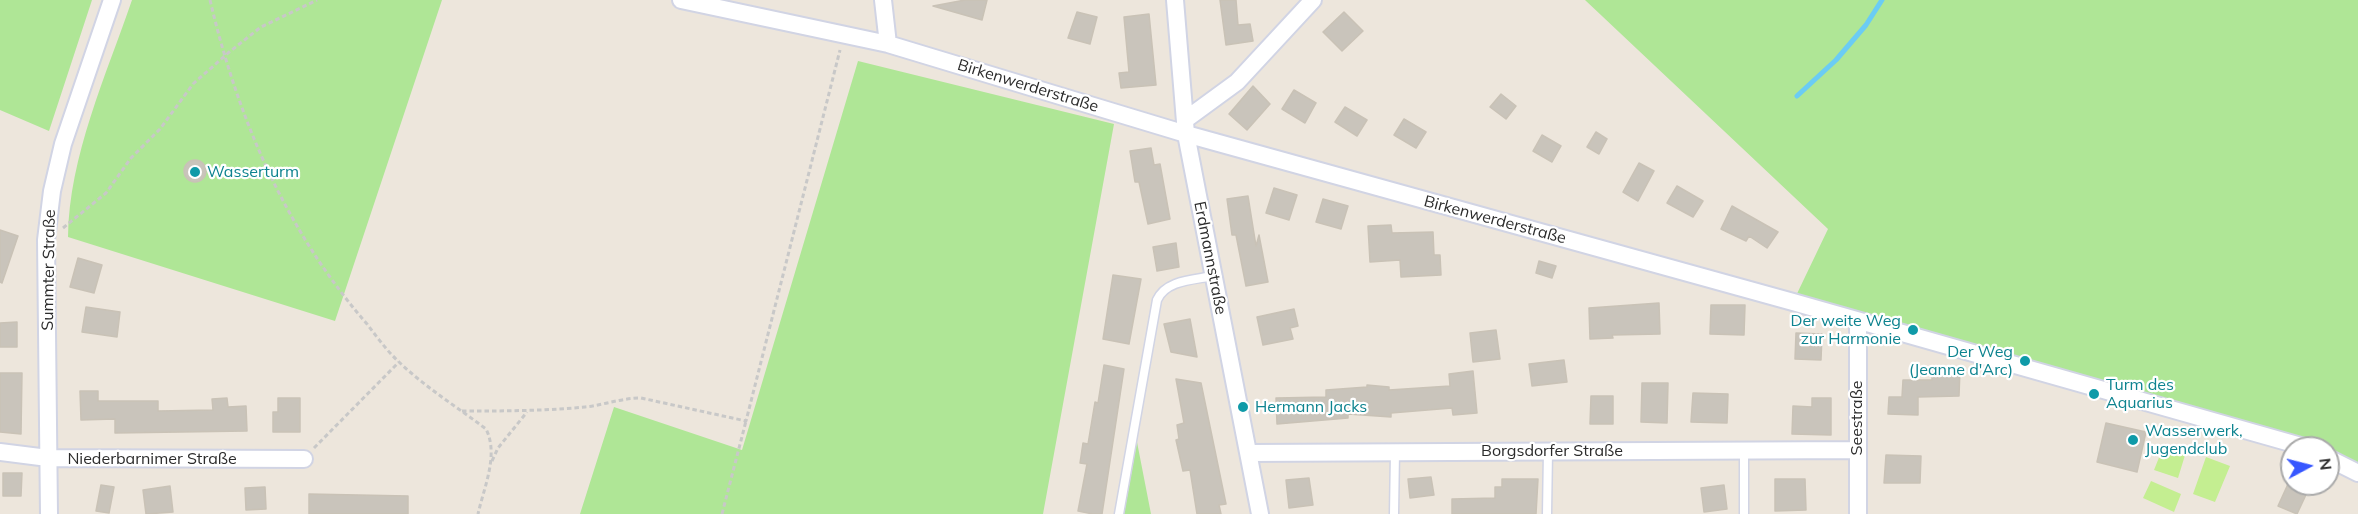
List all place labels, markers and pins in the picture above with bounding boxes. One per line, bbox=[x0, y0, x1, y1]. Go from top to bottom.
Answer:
place label: Wasserturm bbox=[207, 162, 299, 182]
marker: Wasserturm bbox=[188, 165, 202, 179]
place label: Der weite Weg zur Harmonie bbox=[1790, 311, 1901, 349]
marker: Der weite Weg zur Harmonie bbox=[1906, 323, 1920, 337]
place label: Der Weg (Jeanne d'Arc) bbox=[1909, 342, 2013, 380]
marker: Der Weg (Jeanne d'Arc) bbox=[2018, 354, 2032, 368]
place label: Turm des Aquarius bbox=[2106, 375, 2174, 413]
marker: Turm des Aquarius bbox=[2087, 387, 2101, 401]
place label: Hermann Jacks bbox=[1255, 397, 1367, 417]
marker: Hermann Jacks bbox=[1236, 400, 1250, 414]
place label: Wasserwerk, Jugendclub bbox=[2145, 421, 2243, 459]
marker: Wasserwerk, Jugendclub bbox=[2126, 433, 2140, 447]

